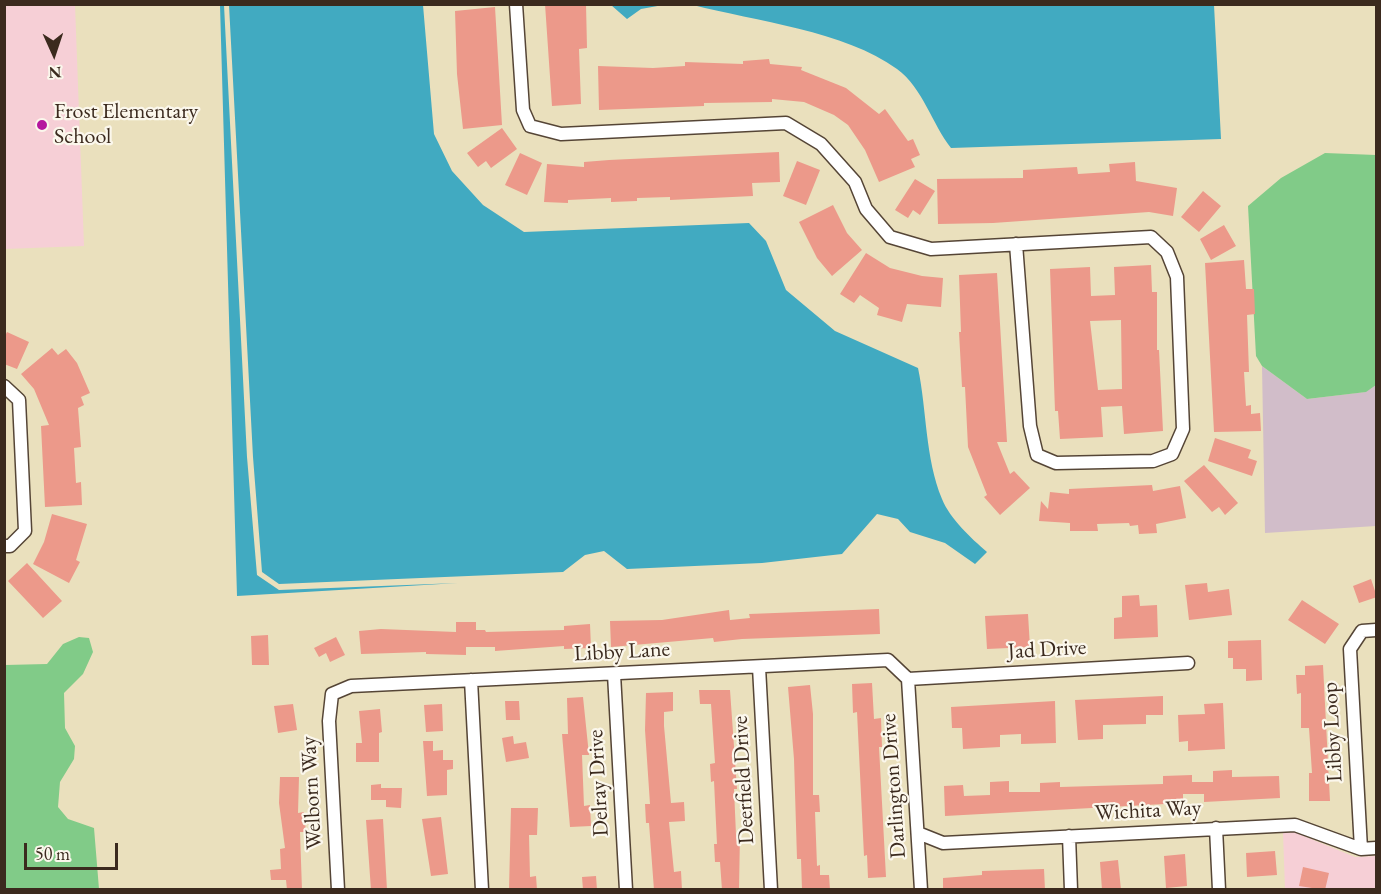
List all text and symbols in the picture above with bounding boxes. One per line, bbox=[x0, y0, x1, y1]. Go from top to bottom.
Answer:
north arrow bbox=[24, 24, 84, 84]
text: N bbox=[48, 62, 62, 83]
place label: Frost Elementary School bbox=[54, 99, 198, 150]
marker: Frost Elementary School bbox=[35, 118, 49, 132]
street label: Jad Drive bbox=[1007, 635, 1087, 665]
street label: Libby Lane bbox=[573, 636, 671, 668]
street label: Libby Loop bbox=[1317, 681, 1349, 783]
street label: Darlington Drive bbox=[876, 713, 912, 859]
street label: Deerfield Drive bbox=[727, 715, 761, 845]
street label: Delray Drive bbox=[583, 729, 615, 837]
street label: Welborn Way bbox=[296, 736, 328, 850]
street label: Wichita Way bbox=[1094, 795, 1202, 827]
scale bar bbox=[27, 831, 122, 869]
text: 50 m bbox=[35, 842, 70, 865]

